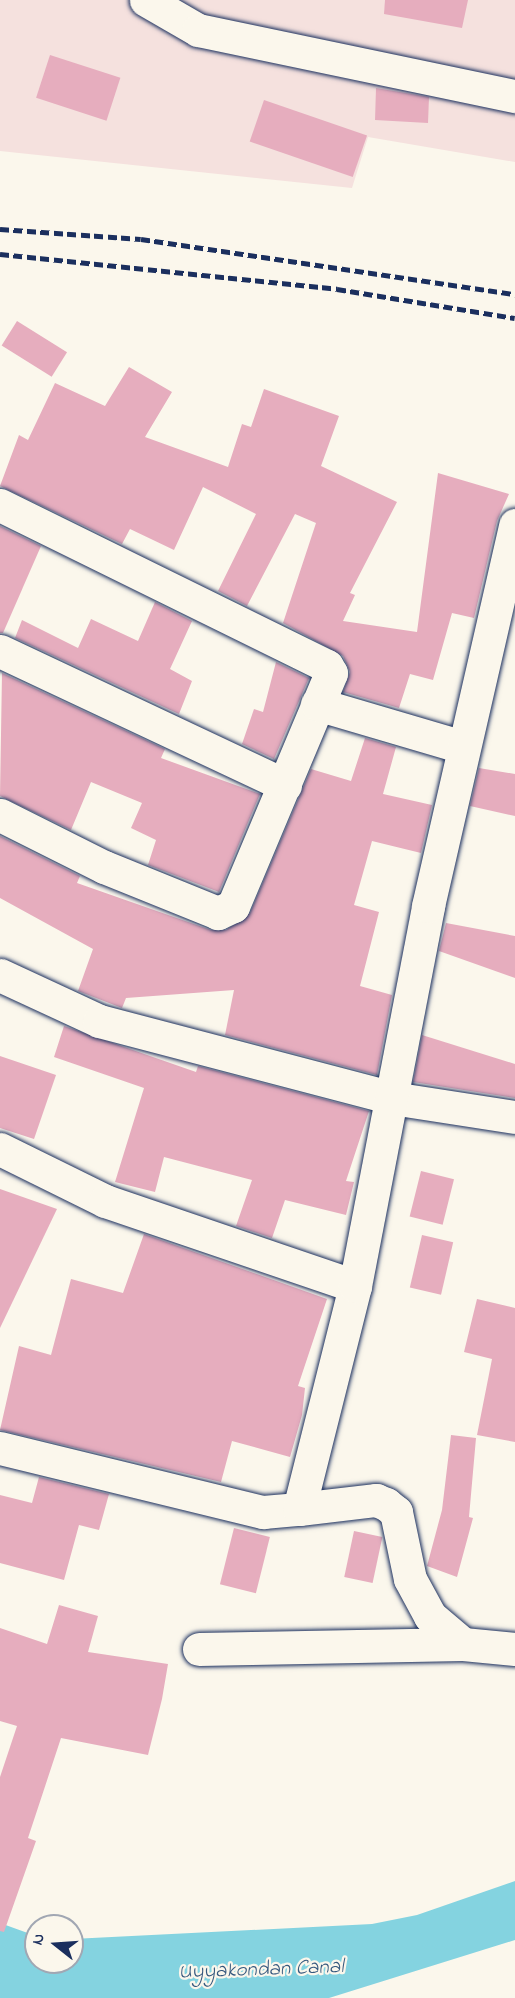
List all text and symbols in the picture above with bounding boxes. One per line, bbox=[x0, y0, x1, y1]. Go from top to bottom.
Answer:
north arrow bbox=[24, 1914, 84, 1974]
text: N bbox=[26, 1931, 52, 1948]
water label: Uyyakondan Canal bbox=[178, 1955, 344, 1985]

